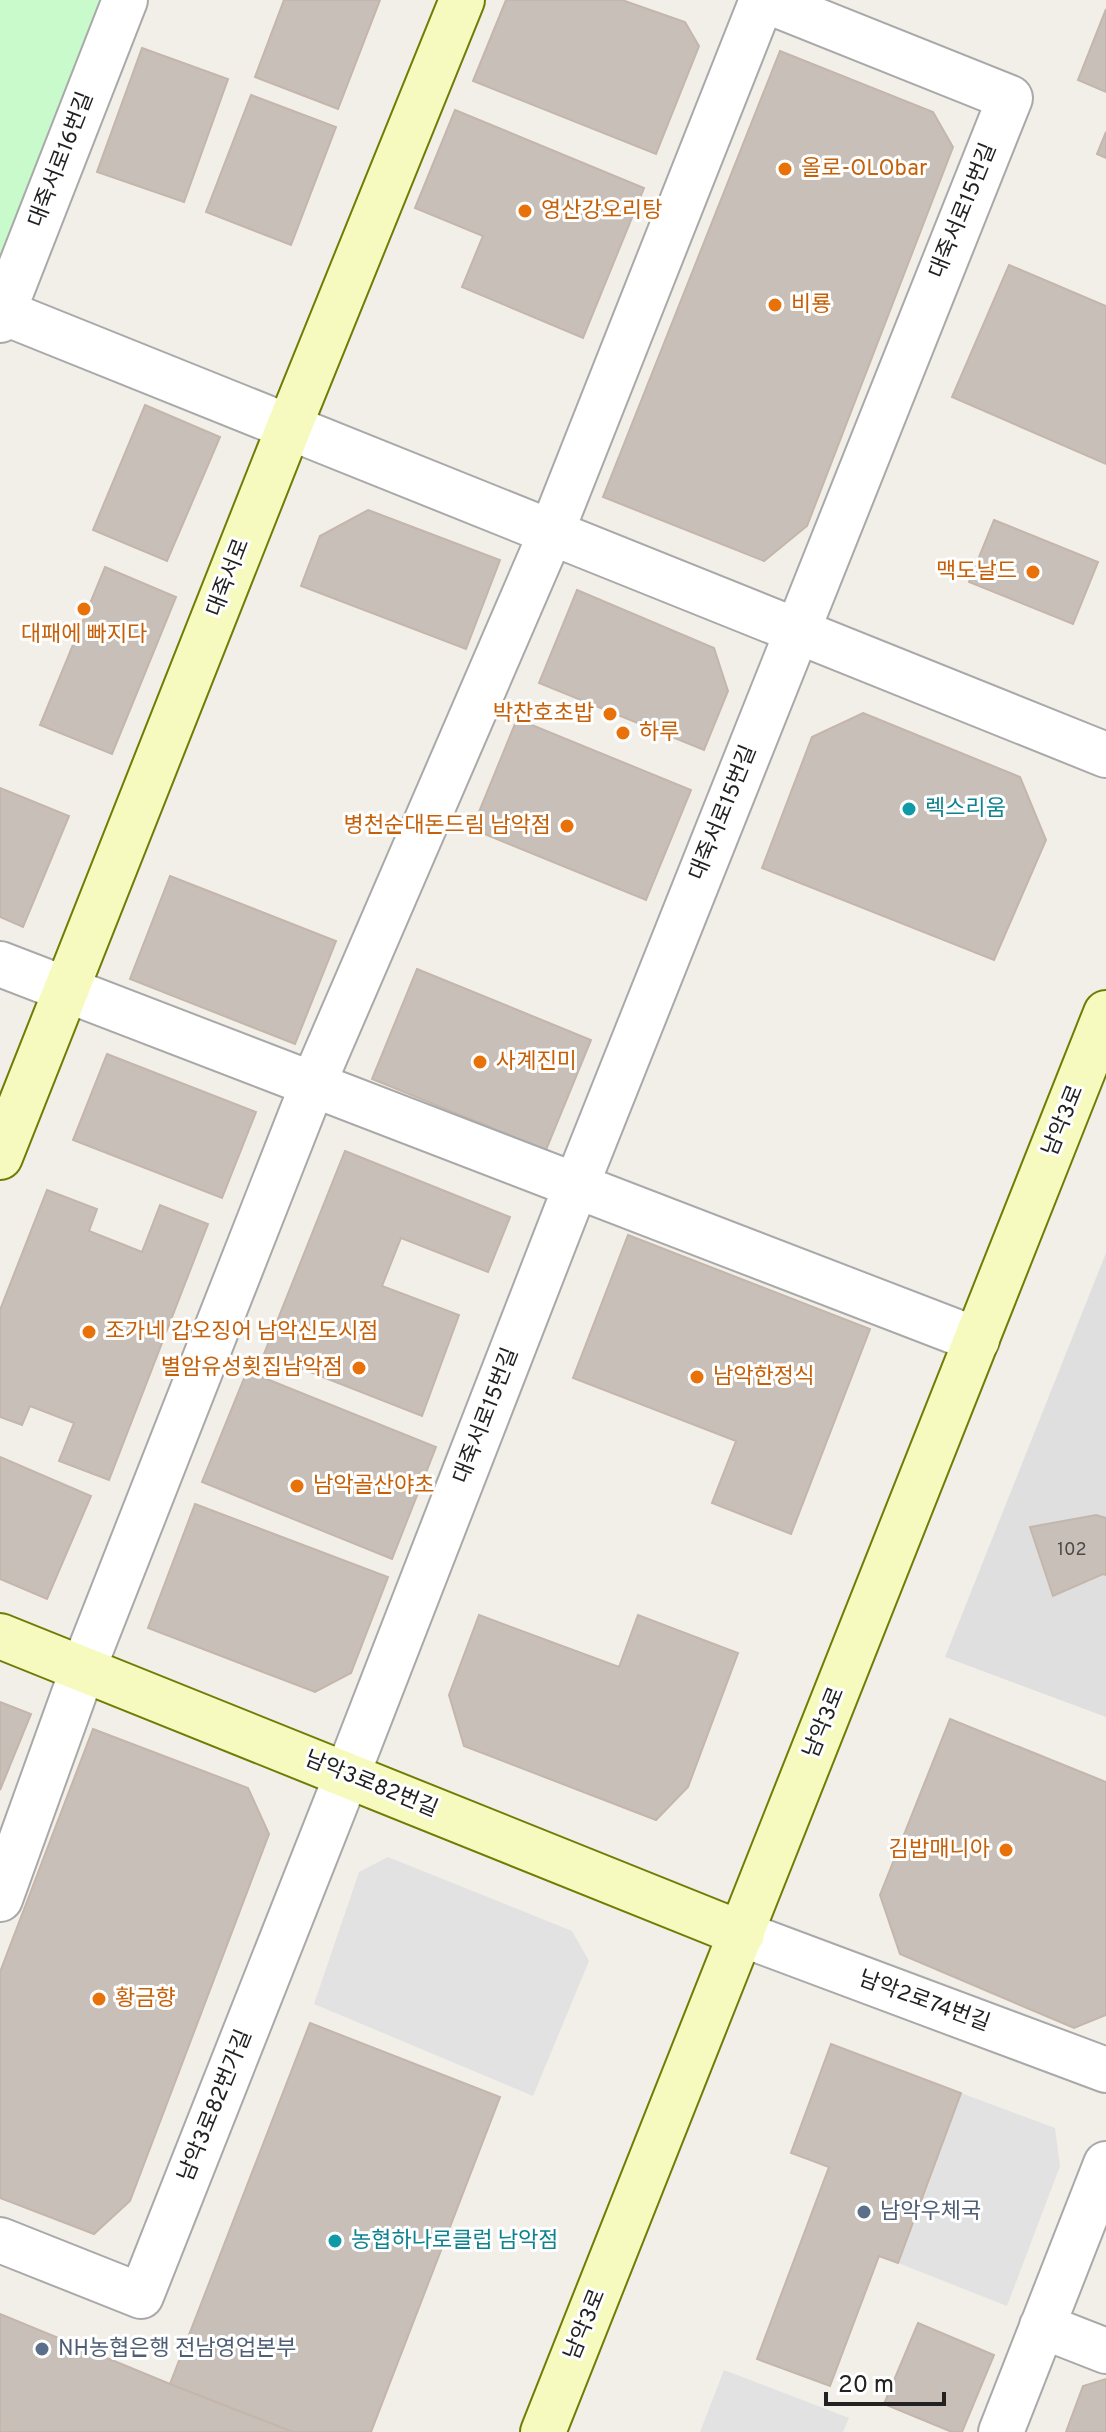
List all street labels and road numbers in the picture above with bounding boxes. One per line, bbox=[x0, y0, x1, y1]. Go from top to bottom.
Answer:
street label: 대죽서로16번길 bbox=[24, 89, 100, 231]
street label: 대죽서로15번길 bbox=[925, 140, 1003, 282]
street label: 대죽서로 bbox=[202, 535, 256, 621]
street label: 대죽서로15번길 bbox=[685, 742, 763, 884]
street label: 남악3로 bbox=[1038, 1082, 1090, 1160]
street label: 대죽서로15번길 bbox=[449, 1344, 525, 1488]
street label: 남악3로 bbox=[799, 1684, 851, 1762]
street label: 남악3로82번길 bbox=[301, 1746, 441, 1824]
street label: 남악2로74번길 bbox=[855, 1966, 993, 2038]
street label: 남악3로82번가길 bbox=[173, 2026, 259, 2186]
street label: 남악3로 bbox=[560, 2286, 612, 2364]

